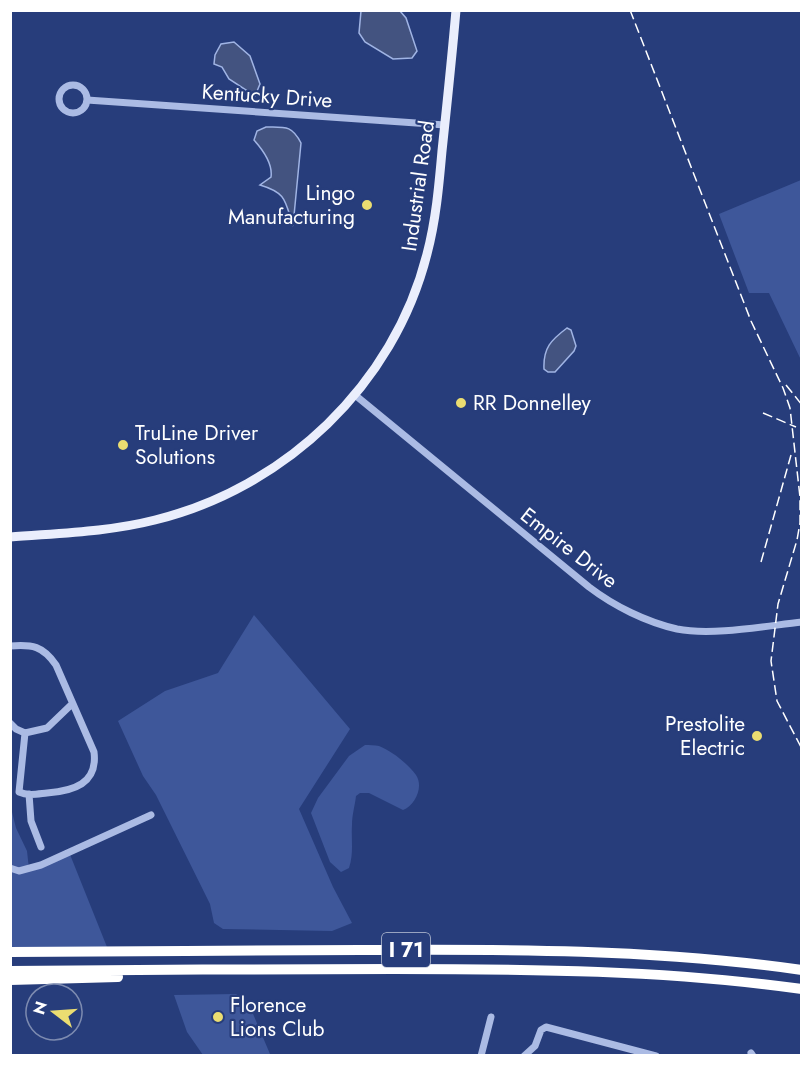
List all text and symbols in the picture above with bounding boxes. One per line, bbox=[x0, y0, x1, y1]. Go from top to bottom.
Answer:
street label: Kentucky Drive bbox=[201, 76, 334, 116]
street label: Industrial Road bbox=[394, 119, 442, 253]
place label: Lingo Manufacturing bbox=[228, 178, 355, 232]
marker: Lingo Manufacturing bbox=[360, 198, 374, 212]
place label: RR Donnelley bbox=[473, 388, 592, 418]
marker: RR Donnelley bbox=[454, 396, 468, 410]
place label: TruLine Driver Solutions bbox=[135, 418, 259, 472]
marker: TruLine Driver Solutions bbox=[116, 438, 130, 452]
street label: Empire Drive bbox=[514, 500, 624, 596]
place label: Prestolite Electric bbox=[665, 709, 745, 763]
marker: Prestolite Electric bbox=[750, 729, 764, 743]
road number: I 71 bbox=[382, 933, 430, 967]
north arrow bbox=[24, 982, 84, 1042]
place label: Florence Lions Club bbox=[230, 990, 324, 1044]
text: N bbox=[27, 998, 53, 1017]
marker: Florence Lions Club bbox=[211, 1010, 225, 1024]

